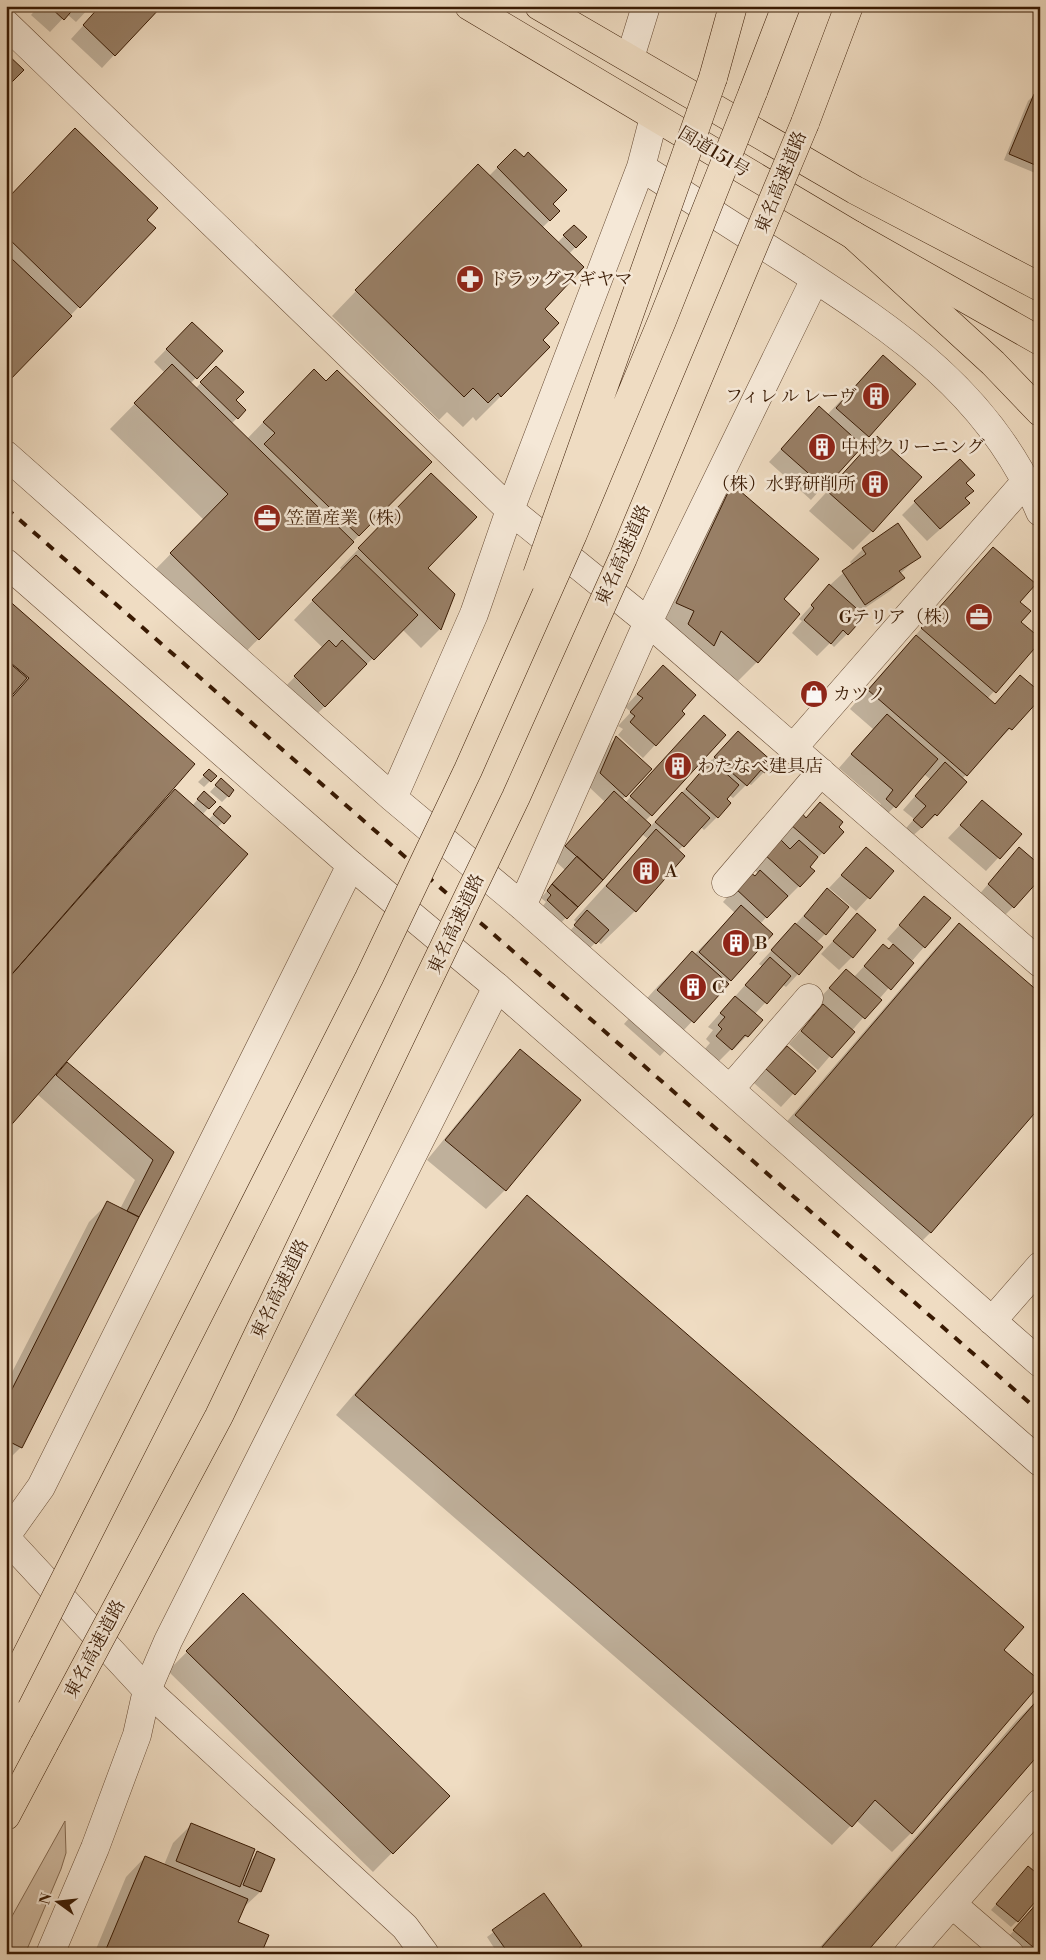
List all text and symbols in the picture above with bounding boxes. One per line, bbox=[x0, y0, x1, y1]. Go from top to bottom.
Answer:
street label: 国道151号 bbox=[674, 122, 754, 182]
street label: 東名高速道路 bbox=[750, 128, 812, 236]
pharmacy icon: ドラッグスギヤマ bbox=[455, 264, 485, 294]
place label: ドラッグスギヤマ bbox=[489, 268, 632, 291]
building icon: フィレ ル レーヴ bbox=[861, 381, 891, 411]
place label: フィレ ル レーヴ bbox=[725, 385, 857, 408]
building icon: 中村クリーニング bbox=[807, 432, 837, 462]
place label: 中村クリーニング bbox=[841, 436, 985, 459]
building icon: （株）水野研削所 bbox=[860, 469, 890, 499]
place label: （株）水野研削所 bbox=[712, 473, 856, 496]
street label: 東名高速道路 bbox=[591, 501, 655, 609]
office icon: 笠置産業（株） bbox=[252, 503, 282, 533]
place label: 笠置産業（株） bbox=[286, 507, 412, 530]
office icon: Gテリア（株） bbox=[964, 602, 994, 632]
place label: Gテリア（株） bbox=[839, 606, 960, 629]
shop icon: カツノ bbox=[799, 679, 829, 709]
place label: カツノ bbox=[833, 683, 886, 706]
building icon: わたなべ建具店 bbox=[663, 751, 693, 781]
place label: わたなべ建具店 bbox=[697, 755, 823, 778]
building icon: A bbox=[631, 856, 661, 886]
place label: A bbox=[664, 860, 678, 883]
street label: 東名高速道路 bbox=[423, 870, 489, 978]
building icon: B bbox=[721, 928, 751, 958]
place label: B bbox=[754, 932, 768, 955]
building icon: C bbox=[678, 972, 708, 1002]
place label: C bbox=[712, 976, 724, 999]
street label: 東名高速道路 bbox=[246, 1235, 314, 1343]
street label: 東名高速道路 bbox=[59, 1596, 131, 1702]
north arrow bbox=[32, 1878, 82, 1928]
text: N bbox=[36, 1891, 57, 1907]

